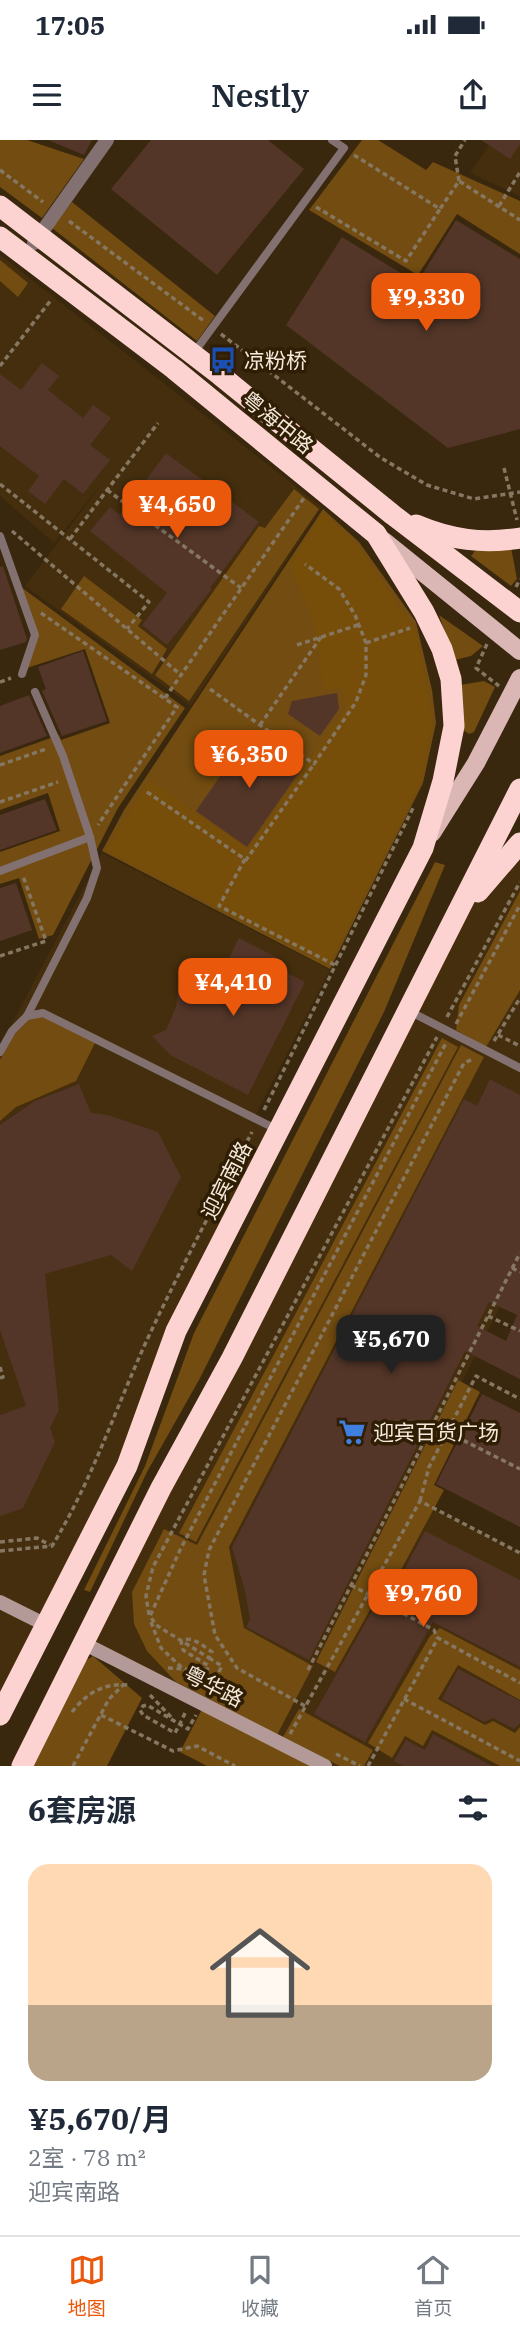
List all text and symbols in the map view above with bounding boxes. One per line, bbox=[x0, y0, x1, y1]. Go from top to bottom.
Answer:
text: 17:05 bbox=[35, 8, 105, 42]
text: Nestly bbox=[211, 74, 309, 116]
icon: menu bbox=[28, 76, 66, 114]
icon: share bbox=[454, 76, 492, 114]
pin: ¥9,330 bbox=[369, 274, 483, 333]
text: ¥9,330 bbox=[387, 281, 465, 311]
bus stop icon: 凉粉桥 bbox=[208, 345, 238, 375]
place label: 凉粉桥 bbox=[244, 346, 307, 374]
street label: 粤海中路 bbox=[237, 385, 319, 459]
pin: ¥4,650 bbox=[120, 480, 234, 540]
text: ¥4,650 bbox=[138, 488, 216, 518]
pin: ¥6,350 bbox=[192, 730, 306, 790]
text: ¥6,350 bbox=[210, 738, 288, 768]
pin: ¥4,410 bbox=[176, 958, 290, 1018]
text: ¥4,410 bbox=[194, 966, 272, 996]
street label: 迎宾南路 bbox=[194, 1136, 258, 1224]
pin: ¥5,670 bbox=[334, 1316, 448, 1375]
text: ¥5,670 bbox=[352, 1323, 430, 1353]
supermarket icon: 迎宾百货广场 bbox=[337, 1417, 367, 1447]
place label: 迎宾百货广场 bbox=[373, 1418, 499, 1446]
pin: ¥9,760 bbox=[366, 1570, 480, 1629]
text: ¥9,760 bbox=[384, 1577, 462, 1607]
street label: 粤华路 bbox=[180, 1659, 248, 1713]
icon: filters bbox=[454, 1789, 492, 1827]
text: 6套房源 bbox=[28, 1790, 136, 1829]
icon: home bbox=[197, 1910, 323, 2036]
text: ¥5,670/月 bbox=[28, 2099, 172, 2138]
text: 2室 · 78 m² bbox=[28, 2142, 146, 2172]
text: 迎宾南路 bbox=[28, 2176, 120, 2206]
tab: 地图 bbox=[68, 2251, 106, 2320]
tab: 收藏 bbox=[241, 2251, 279, 2320]
tab: 首页 bbox=[414, 2251, 452, 2320]

